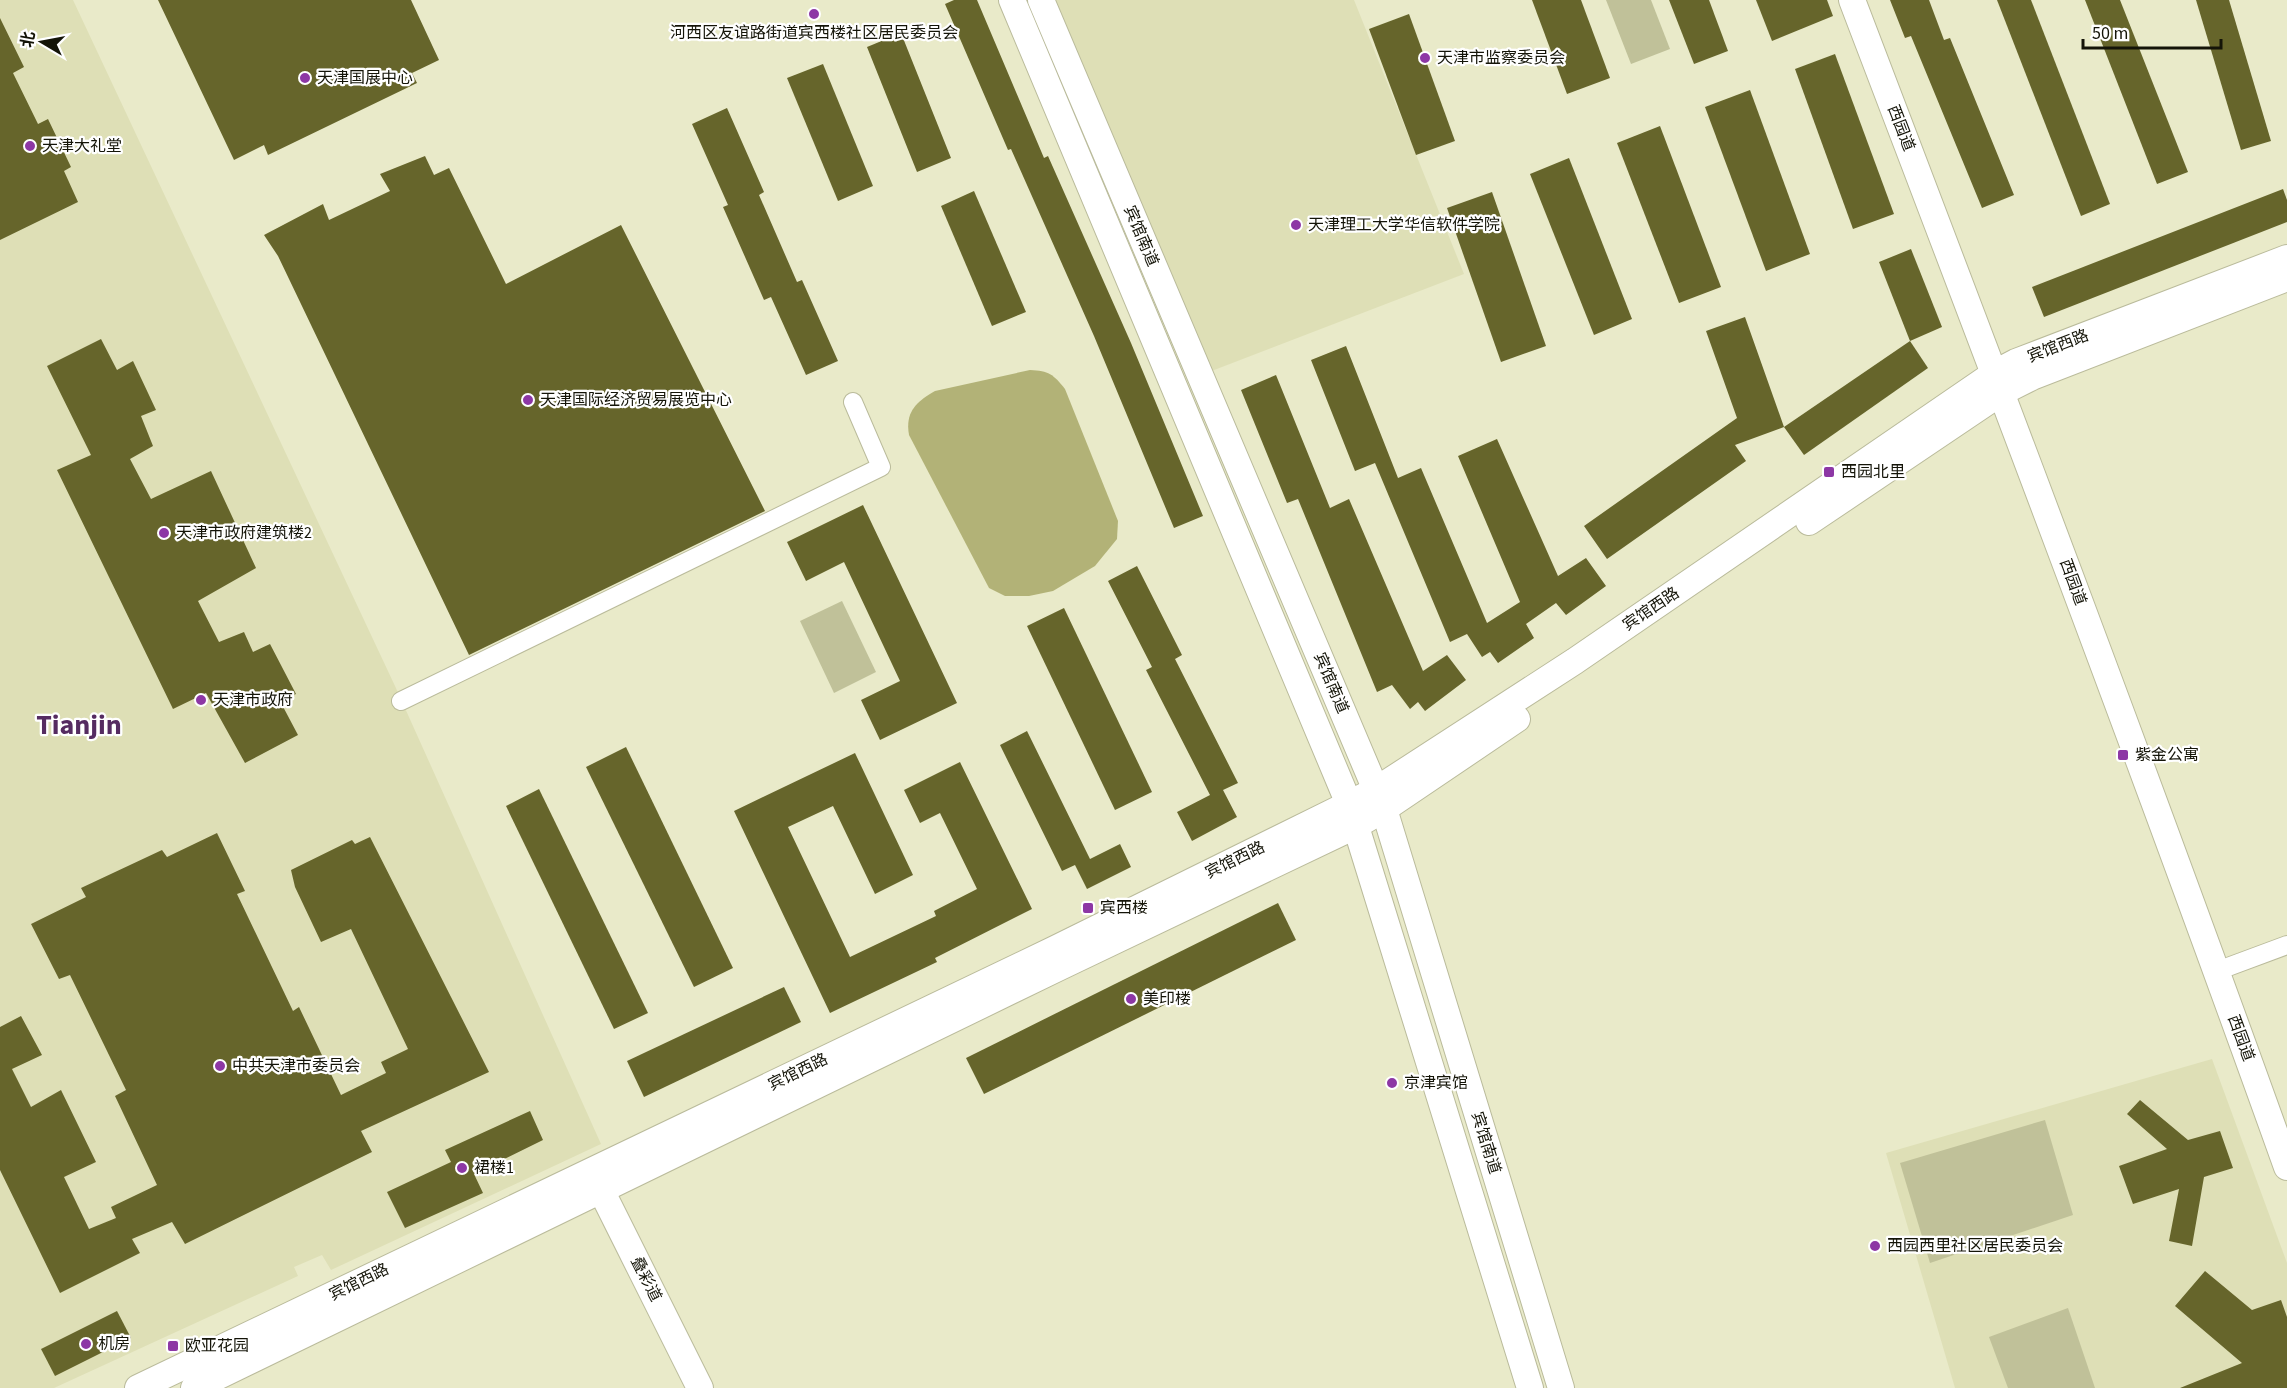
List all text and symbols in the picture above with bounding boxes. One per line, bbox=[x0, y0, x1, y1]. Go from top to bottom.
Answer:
marker: 河西区友谊路街道宾西楼社区居民委员会 bbox=[807, 7, 821, 21]
north arrow bbox=[12, 12, 72, 72]
scale bar bbox=[2083, 12, 2221, 50]
text: 50 m bbox=[2092, 21, 2128, 46]
place label: 河西区友谊路街道宾西楼社区居民委员会 bbox=[670, 22, 958, 44]
text: 北 bbox=[16, 30, 40, 49]
place label: 天津市监察委员会 bbox=[1437, 47, 1565, 69]
marker: 天津市监察委员会 bbox=[1418, 51, 1432, 65]
place label: 天津国展中心 bbox=[317, 67, 413, 89]
marker: 天津国展中心 bbox=[298, 71, 312, 85]
street label: 西园道 bbox=[1882, 102, 1920, 154]
place label: 天津大礼堂 bbox=[42, 135, 122, 157]
marker: 天津大礼堂 bbox=[23, 139, 37, 153]
street label: 宾馆南道 bbox=[1118, 202, 1164, 270]
place label: 天津理工大学华信软件学院 bbox=[1308, 214, 1500, 236]
marker: 天津理工大学华信软件学院 bbox=[1289, 218, 1303, 232]
street label: 宾馆西路 bbox=[2024, 324, 2092, 368]
place label: 天津国际经济贸易展览中心 bbox=[540, 389, 732, 411]
marker: 天津国际经济贸易展览中心 bbox=[521, 393, 535, 407]
place label: 西园北里 bbox=[1841, 461, 1905, 483]
marker: 西园北里 bbox=[1822, 465, 1836, 479]
place label: 天津市政府建筑楼2 bbox=[176, 522, 312, 544]
marker: 天津市政府建筑楼2 bbox=[157, 526, 171, 540]
street label: 西园道 bbox=[2054, 556, 2092, 608]
street label: 宾馆西路 bbox=[1618, 582, 1684, 636]
street label: 宾馆南道 bbox=[1308, 649, 1354, 717]
place label: 天津市政府 bbox=[213, 689, 293, 711]
marker: 天津市政府 bbox=[194, 693, 208, 707]
district label: Tianjin bbox=[36, 705, 122, 745]
place label: 紫金公寓 bbox=[2135, 744, 2199, 766]
marker: 紫金公寓 bbox=[2116, 748, 2130, 762]
street label: 宾馆西路 bbox=[1201, 836, 1269, 884]
place label: 宾西楼 bbox=[1100, 897, 1148, 919]
marker: 宾西楼 bbox=[1081, 901, 1095, 915]
place label: 美印楼 bbox=[1143, 988, 1191, 1010]
marker: 美印楼 bbox=[1124, 992, 1138, 1006]
street label: 西园道 bbox=[2222, 1012, 2260, 1064]
street label: 宾馆西路 bbox=[764, 1048, 832, 1096]
place label: 中共天津市委员会 bbox=[232, 1055, 360, 1077]
marker: 中共天津市委员会 bbox=[213, 1059, 227, 1073]
place label: 京津宾馆 bbox=[1404, 1072, 1468, 1094]
marker: 京津宾馆 bbox=[1385, 1076, 1399, 1090]
street label: 宾馆南道 bbox=[1466, 1109, 1506, 1177]
place label: 裙楼1 bbox=[474, 1157, 514, 1179]
marker: 裙楼1 bbox=[455, 1161, 469, 1175]
place label: 西园西里社区居民委员会 bbox=[1887, 1235, 2063, 1257]
marker: 西园西里社区居民委员会 bbox=[1868, 1239, 1882, 1253]
street label: 叠彩道 bbox=[625, 1253, 667, 1305]
street label: 宾馆西路 bbox=[325, 1258, 393, 1306]
place label: 机房 bbox=[98, 1333, 130, 1355]
place label: 欧亚花园 bbox=[185, 1335, 249, 1357]
marker: 机房 bbox=[79, 1337, 93, 1351]
marker: 欧亚花园 bbox=[166, 1339, 180, 1353]

